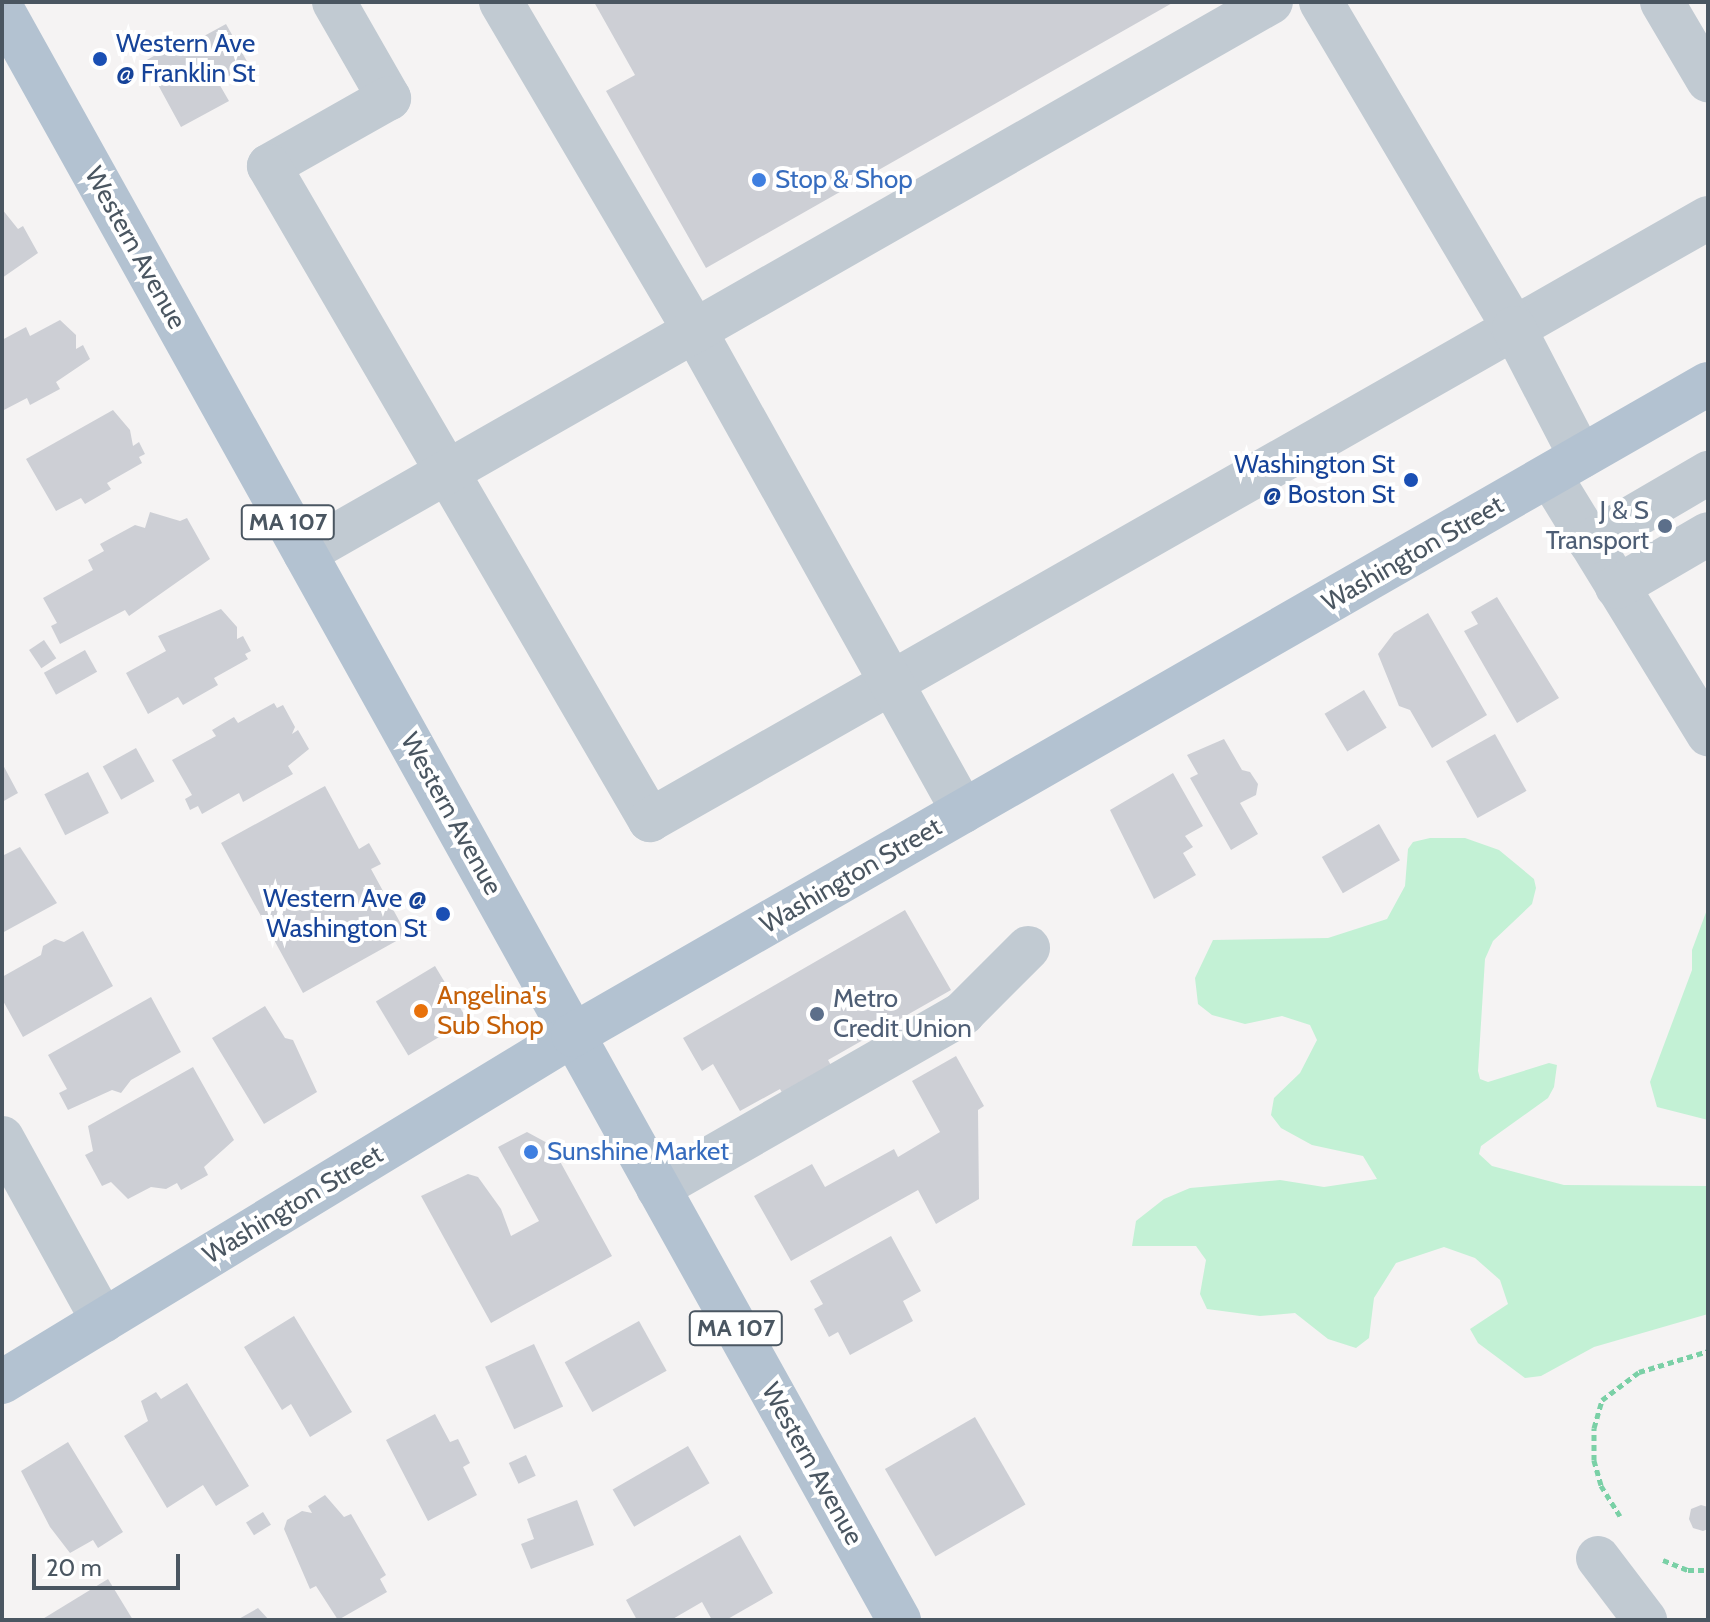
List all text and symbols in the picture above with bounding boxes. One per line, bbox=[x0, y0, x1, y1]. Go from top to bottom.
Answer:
place label: Western Ave @ Franklin St bbox=[116, 28, 255, 90]
marker: Western Ave @ Franklin St bbox=[91, 50, 109, 68]
street label: Western Avenue bbox=[78, 161, 192, 335]
place label: Stop & Shop bbox=[775, 164, 913, 196]
marker: Stop & Shop bbox=[750, 171, 768, 189]
place label: Washington St @ Boston St bbox=[1234, 449, 1395, 510]
marker: Washington St @ Boston St bbox=[1402, 471, 1420, 489]
street label: Washington Street bbox=[1317, 489, 1509, 619]
place label: J & S Transport bbox=[1546, 495, 1649, 556]
road number: MA 107 bbox=[240, 502, 336, 542]
marker: J & S Transport bbox=[1656, 517, 1674, 535]
street label: Western Avenue bbox=[394, 727, 508, 901]
street label: Washington Street bbox=[755, 811, 947, 941]
place label: Western Ave @ Washington St bbox=[263, 883, 427, 944]
marker: Western Ave @ Washington St bbox=[434, 905, 452, 923]
place label: Angelina's Sub Shop bbox=[437, 980, 547, 1042]
place label: Metro Credit Union bbox=[833, 983, 972, 1044]
marker: Angelina's Sub Shop bbox=[412, 1002, 430, 1020]
marker: Metro Credit Union bbox=[808, 1005, 826, 1023]
place label: Sunshine Market bbox=[547, 1136, 729, 1168]
street label: Washington Street bbox=[198, 1139, 388, 1271]
marker: Sunshine Market bbox=[522, 1143, 540, 1161]
road number: MA 107 bbox=[688, 1308, 784, 1348]
street label: Western Avenue bbox=[755, 1377, 869, 1551]
scale bar bbox=[36, 1538, 184, 1588]
text: 20 m bbox=[46, 1553, 102, 1582]

